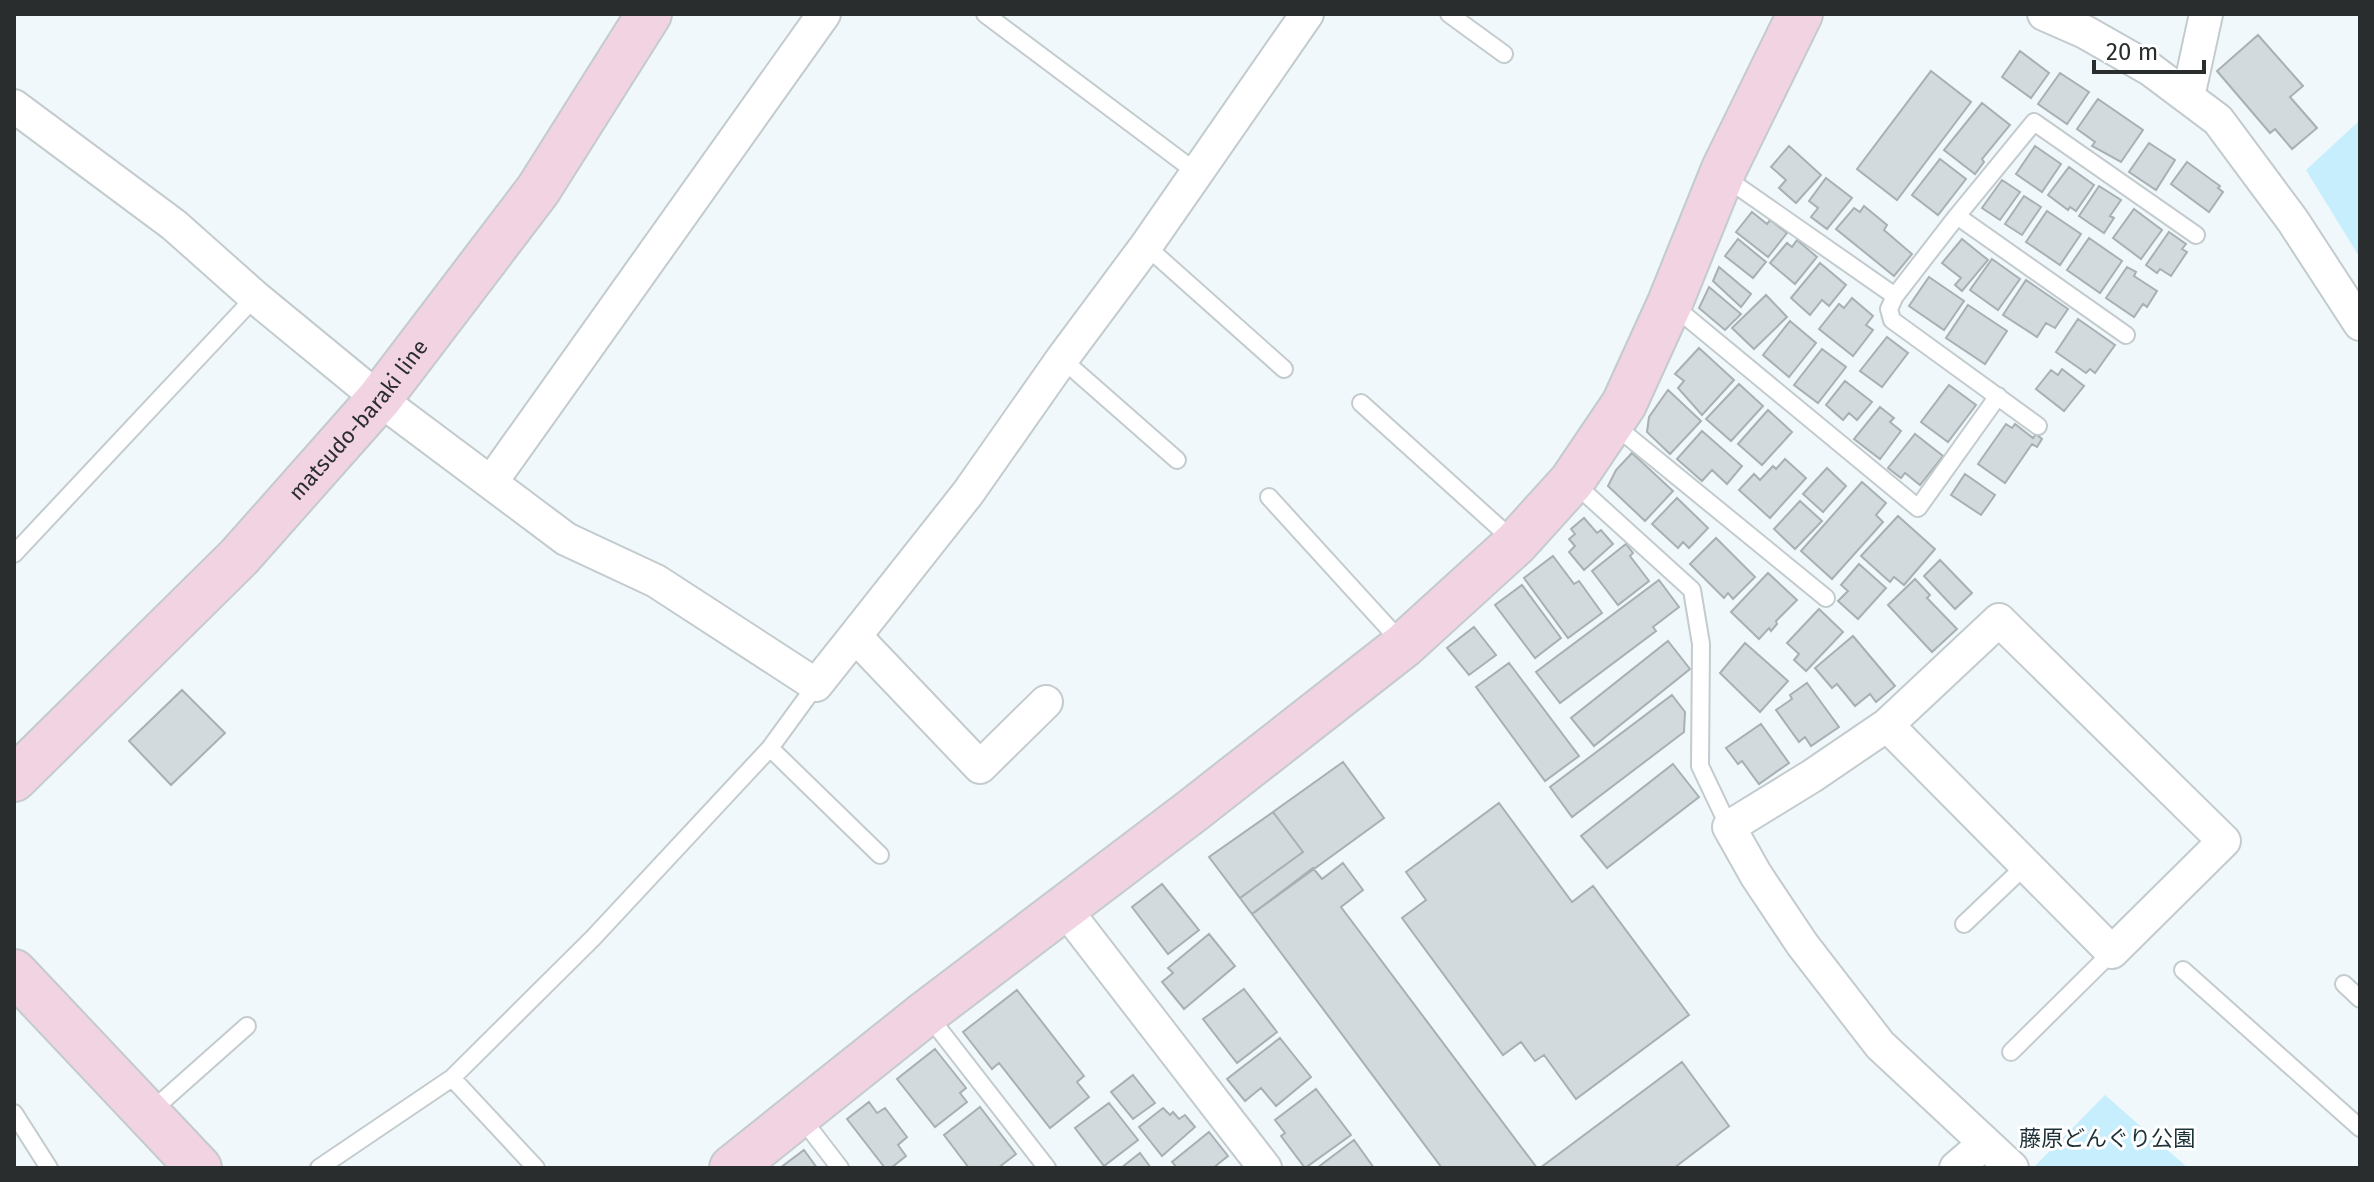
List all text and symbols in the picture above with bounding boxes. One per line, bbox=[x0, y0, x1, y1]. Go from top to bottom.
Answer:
scale bar bbox=[2094, 24, 2204, 74]
text: 20 m bbox=[2106, 38, 2158, 66]
street label: matsudo-baraki line bbox=[283, 334, 434, 506]
park label: 藤原どんぐり公園 bbox=[2019, 1125, 2195, 1152]

